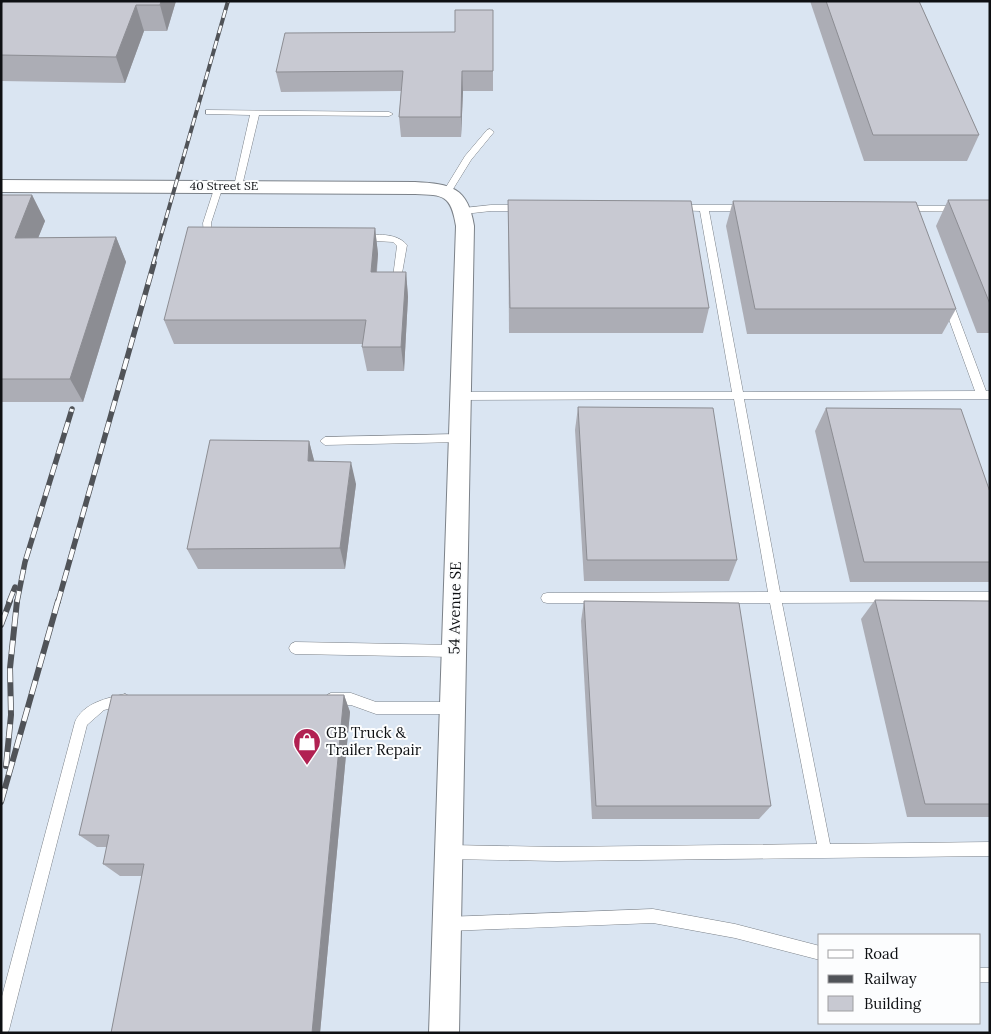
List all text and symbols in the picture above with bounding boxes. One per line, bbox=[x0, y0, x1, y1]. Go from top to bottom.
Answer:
street label: 40 Street SE bbox=[190, 178, 258, 193]
street label: 54 Avenue SE bbox=[444, 561, 465, 655]
place label: GB Truck & Trailer Repair bbox=[326, 723, 422, 759]
shop icon: GB Truck & Trailer Repair bbox=[292, 727, 322, 766]
legend bbox=[818, 934, 981, 1024]
text: Road bbox=[864, 944, 899, 963]
text: Railway bbox=[864, 969, 917, 988]
text: Building bbox=[864, 994, 922, 1013]

